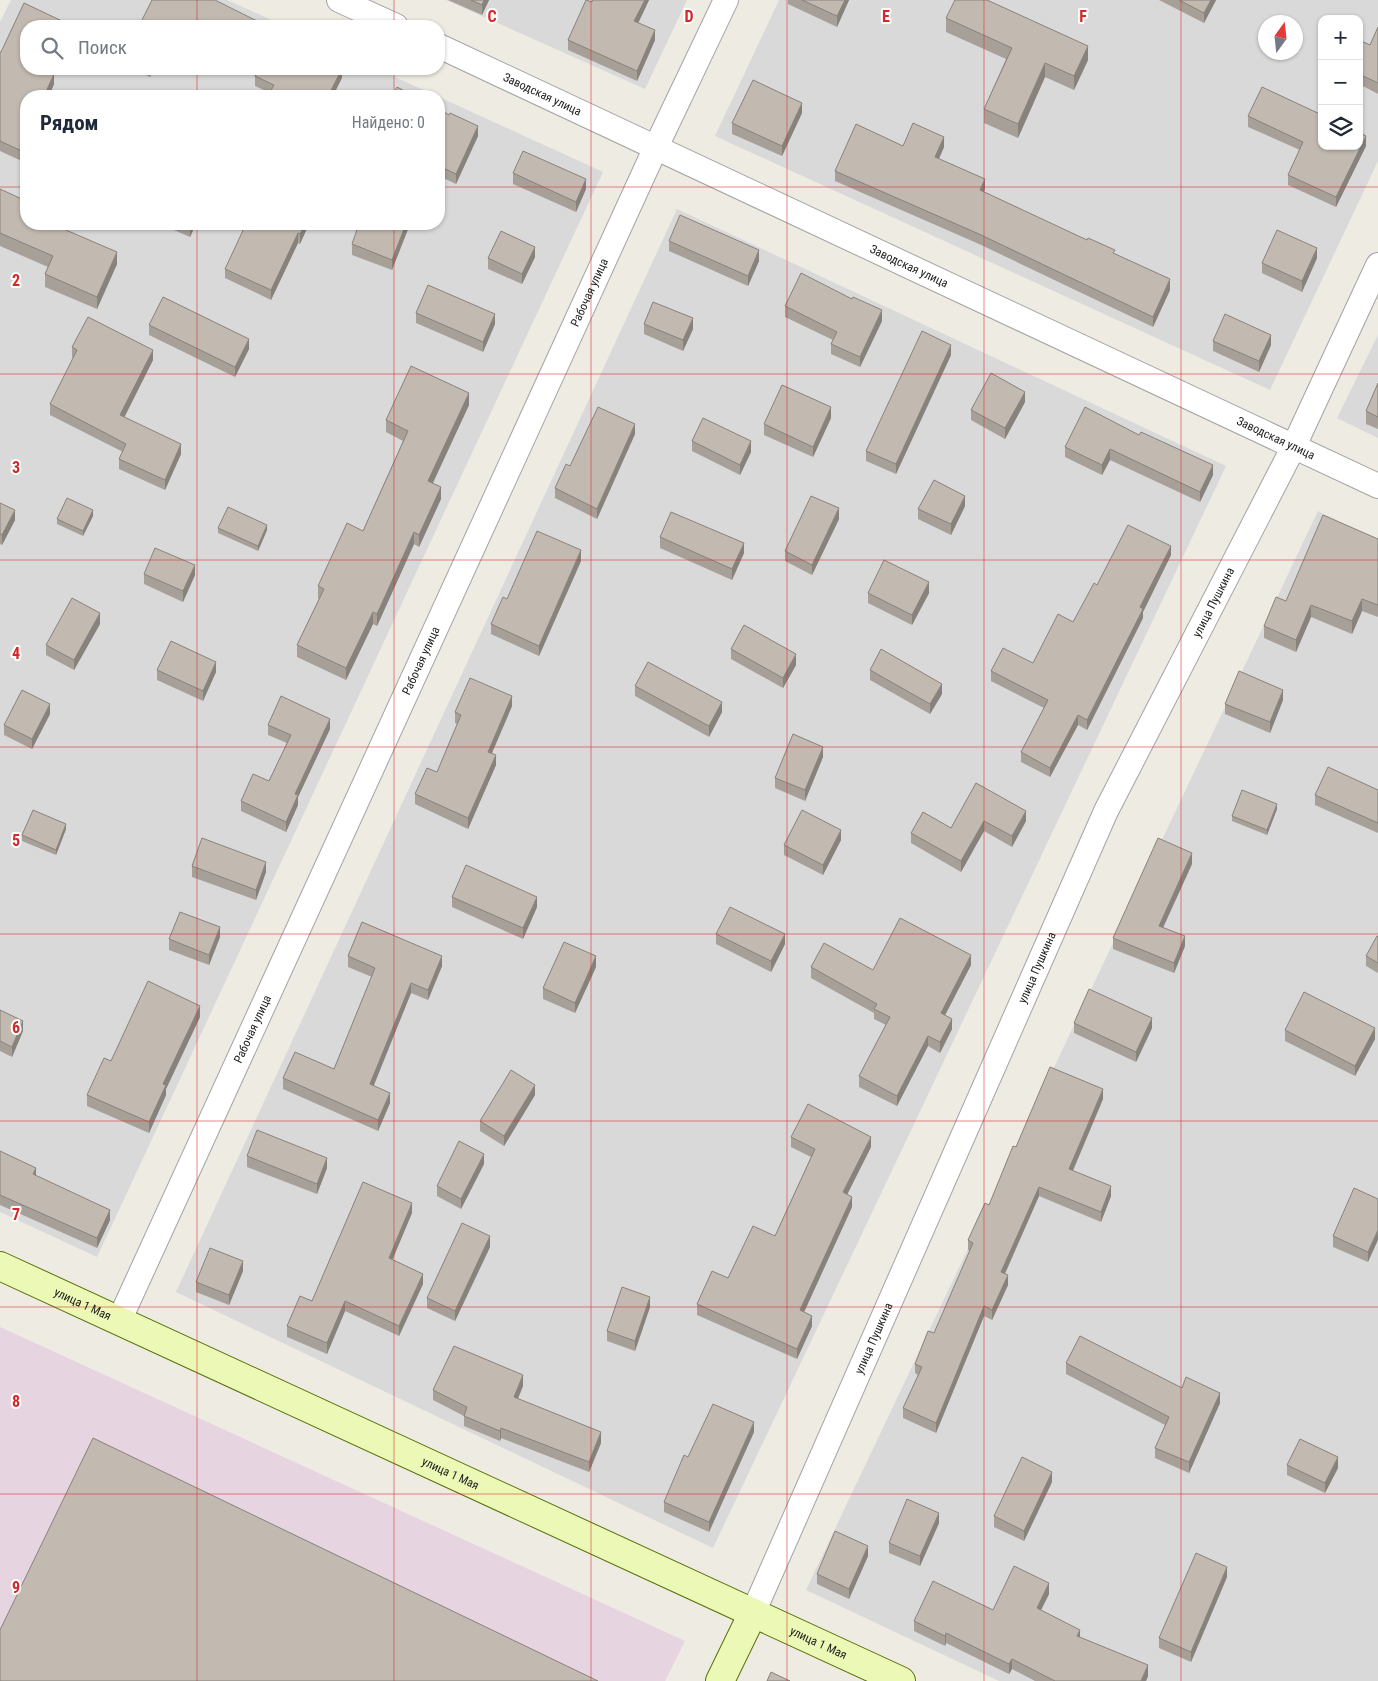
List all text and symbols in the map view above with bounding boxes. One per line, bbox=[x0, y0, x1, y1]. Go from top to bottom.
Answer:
text: C bbox=[487, 7, 497, 26]
text: D bbox=[684, 7, 694, 26]
text: E bbox=[882, 7, 890, 26]
text: F bbox=[1079, 7, 1087, 26]
north arrow bbox=[1258, 15, 1303, 60]
map controls bbox=[1318, 15, 1363, 150]
button: + bbox=[1318, 15, 1363, 60]
search box bbox=[20, 20, 445, 75]
icon: search bbox=[38, 34, 66, 62]
text: Поиск bbox=[78, 36, 127, 59]
button: − bbox=[1318, 60, 1363, 105]
street label: Заводская улица bbox=[501, 70, 584, 119]
button: layers bbox=[1318, 105, 1363, 150]
text: Рядом bbox=[40, 111, 99, 135]
text: Найдено: 0 bbox=[352, 113, 425, 132]
street label: Заводская улица bbox=[868, 242, 951, 291]
street label: Рабочая улица bbox=[568, 256, 611, 329]
text: 2 bbox=[12, 271, 20, 290]
street label: Заводская улица bbox=[1234, 414, 1317, 462]
text: 3 bbox=[12, 458, 20, 477]
street label: улица Пушкина bbox=[1190, 565, 1237, 640]
street label: Рабочая улица bbox=[399, 624, 443, 697]
text: 4 bbox=[12, 644, 20, 663]
text: 5 bbox=[12, 831, 20, 850]
street label: улица Пушкина bbox=[1015, 930, 1059, 1006]
street label: Рабочая улица bbox=[231, 993, 274, 1065]
text: 6 bbox=[12, 1018, 20, 1037]
text: 7 bbox=[12, 1205, 20, 1224]
street label: улица 1 Мая bbox=[52, 1285, 113, 1323]
street label: улица Пушкина bbox=[852, 1300, 896, 1376]
text: 8 bbox=[12, 1392, 20, 1411]
street label: улица 1 Мая bbox=[420, 1454, 481, 1493]
text: 9 bbox=[12, 1578, 20, 1597]
street label: улица 1 Мая bbox=[788, 1624, 849, 1662]

